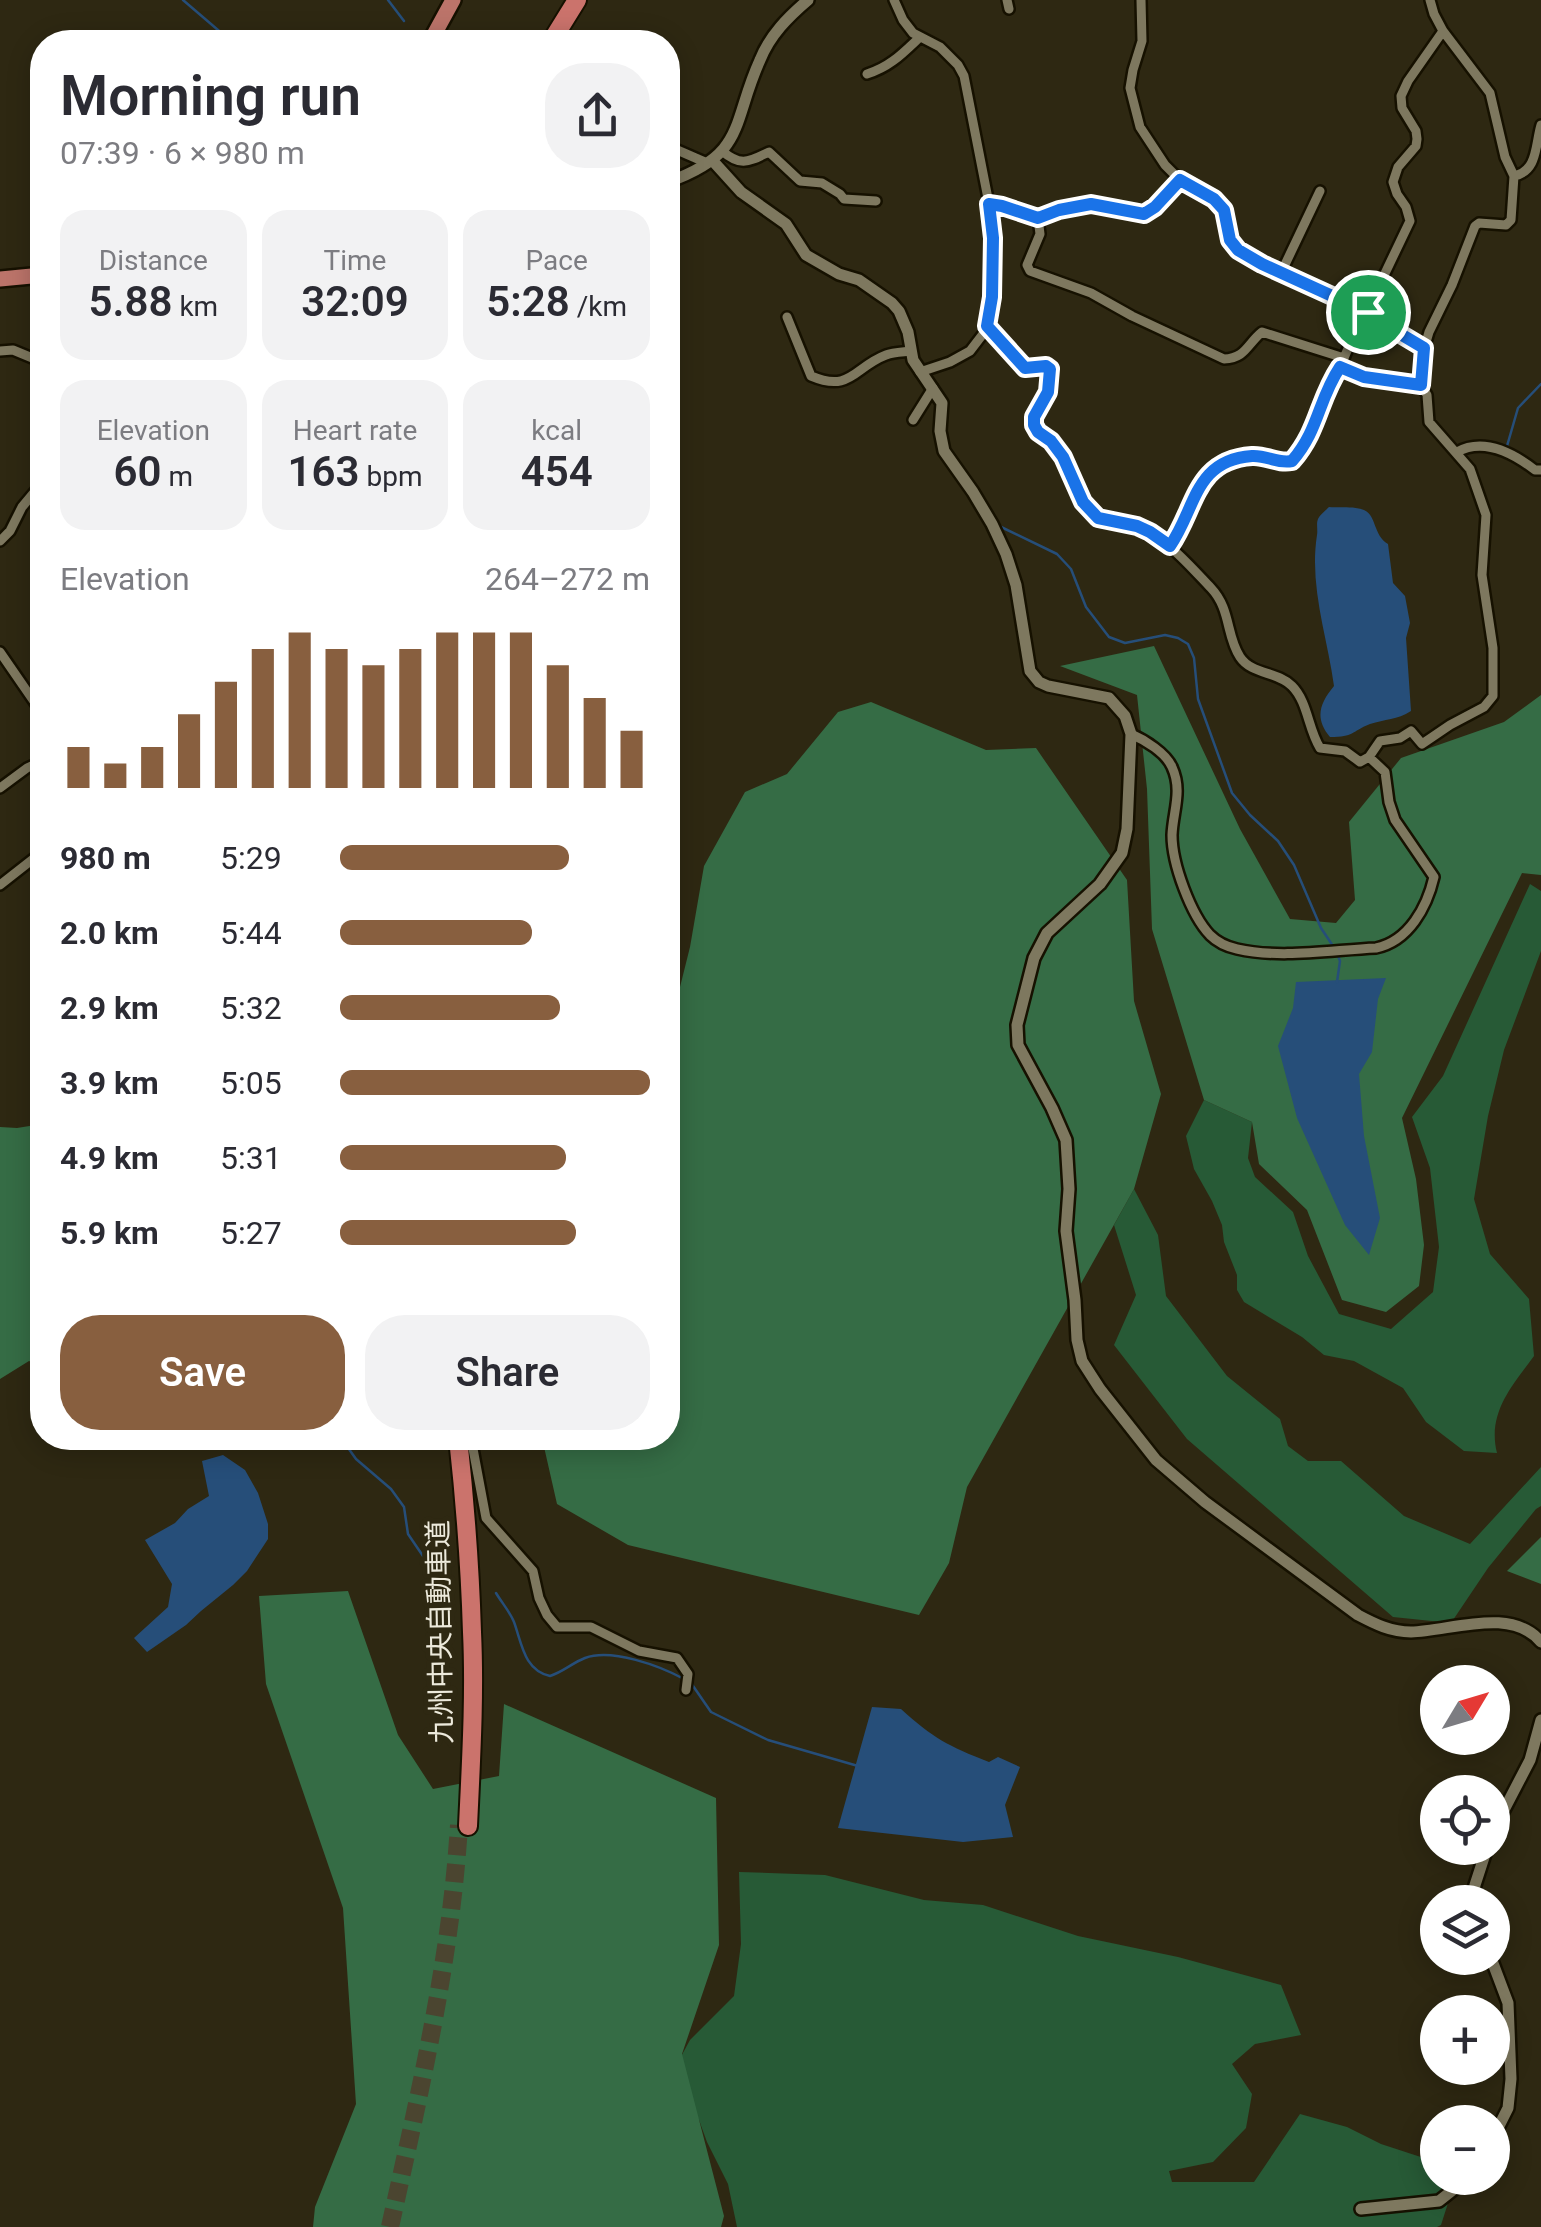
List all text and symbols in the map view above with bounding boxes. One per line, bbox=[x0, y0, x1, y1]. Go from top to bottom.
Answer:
button: share bbox=[545, 63, 650, 168]
text: Morning run bbox=[60, 64, 361, 128]
text: 07:39 · 6 × 980 m bbox=[60, 134, 305, 172]
text: Distance bbox=[99, 244, 208, 277]
text: Time bbox=[324, 244, 386, 277]
text: Pace bbox=[526, 244, 588, 277]
pin bbox=[1326, 270, 1411, 355]
text: 5.88 bbox=[89, 277, 172, 326]
text: 32:09 bbox=[301, 277, 409, 326]
text: 5:28 bbox=[486, 277, 570, 326]
icon: arrive bbox=[1341, 285, 1396, 340]
text: km bbox=[172, 290, 218, 323]
text: /km bbox=[570, 290, 627, 323]
text: Elevation bbox=[97, 414, 210, 447]
text: Heart rate bbox=[293, 414, 417, 447]
text: kcal bbox=[531, 414, 582, 447]
text: 60 bbox=[114, 447, 162, 496]
text: 163 bbox=[288, 447, 360, 496]
text: 454 bbox=[521, 447, 593, 496]
text: m bbox=[162, 460, 193, 493]
text: bpm bbox=[360, 460, 422, 493]
text: Elevation bbox=[60, 560, 190, 598]
text: 264–272 m bbox=[485, 560, 650, 598]
text: 980 m bbox=[60, 839, 151, 877]
text: 5:29 bbox=[220, 839, 282, 877]
text: 2.0 km bbox=[60, 914, 159, 952]
text: 5:44 bbox=[220, 914, 282, 952]
text: 2.9 km bbox=[60, 989, 159, 1027]
text: 5:32 bbox=[220, 989, 282, 1027]
text: 3.9 km bbox=[60, 1064, 159, 1102]
text: 5:05 bbox=[220, 1064, 282, 1102]
text: 4.9 km bbox=[60, 1139, 159, 1177]
text: 5:31 bbox=[220, 1139, 282, 1177]
text: 5.9 km bbox=[60, 1214, 159, 1252]
text: 5:27 bbox=[220, 1214, 282, 1252]
button: Save bbox=[60, 1315, 345, 1430]
button: Share bbox=[365, 1315, 650, 1430]
street label: 九州中央自動車道 bbox=[422, 1520, 458, 1744]
north arrow bbox=[1420, 1665, 1510, 1755]
map controls bbox=[1420, 1665, 1510, 2195]
button: locate bbox=[1420, 1775, 1510, 1865]
button: layers bbox=[1420, 1885, 1510, 1975]
button: + bbox=[1420, 1995, 1510, 2085]
button: − bbox=[1420, 2105, 1510, 2195]

